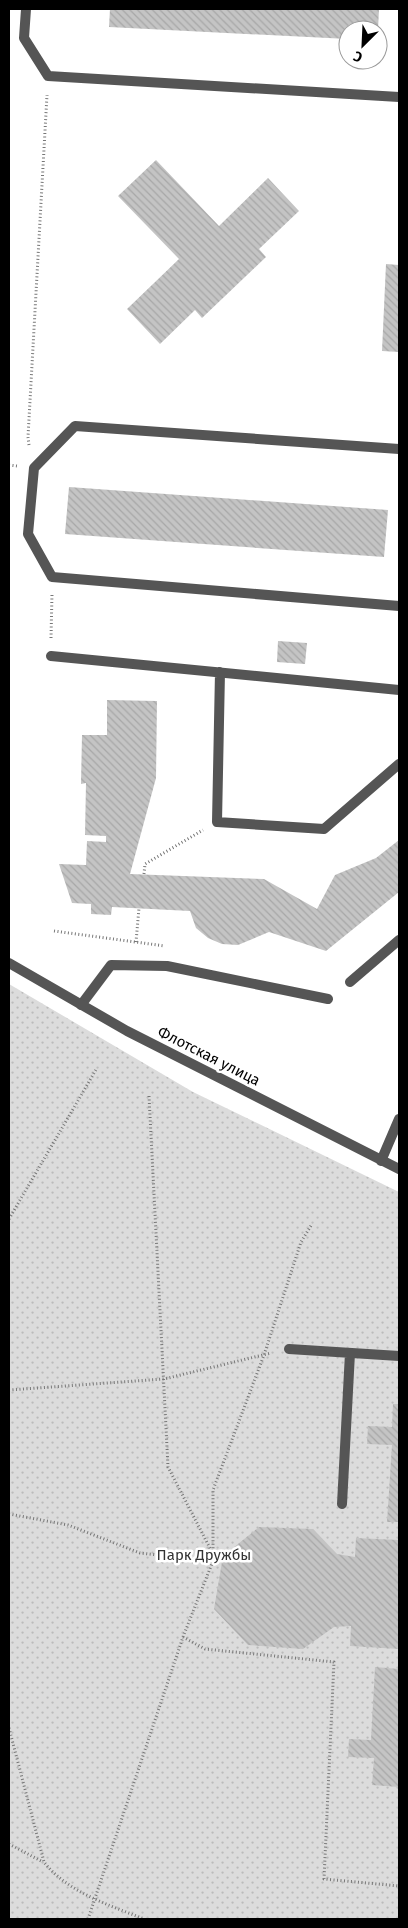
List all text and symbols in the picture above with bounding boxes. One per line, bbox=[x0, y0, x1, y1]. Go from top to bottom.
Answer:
north arrow bbox=[338, 20, 388, 70]
text: С bbox=[351, 47, 365, 66]
street label: Флотская улица bbox=[155, 1022, 263, 1090]
park label: Парк Дружбы bbox=[157, 1546, 251, 1564]

